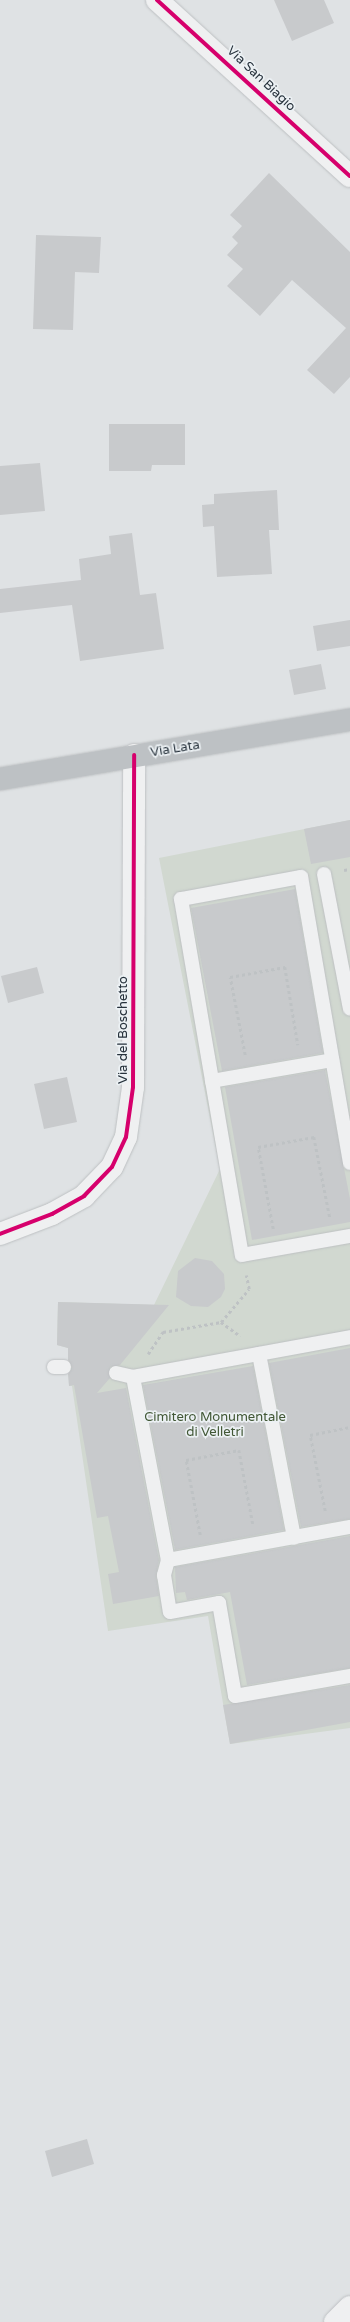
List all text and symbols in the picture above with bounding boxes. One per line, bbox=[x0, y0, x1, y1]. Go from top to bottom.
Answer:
street label: Via San Biagio bbox=[223, 43, 299, 115]
street label: Via Lata bbox=[149, 737, 201, 761]
street label: Via del Boschetto bbox=[115, 976, 131, 1084]
park label: Cimitero Monumentale di Velletri bbox=[144, 1410, 286, 1441]

